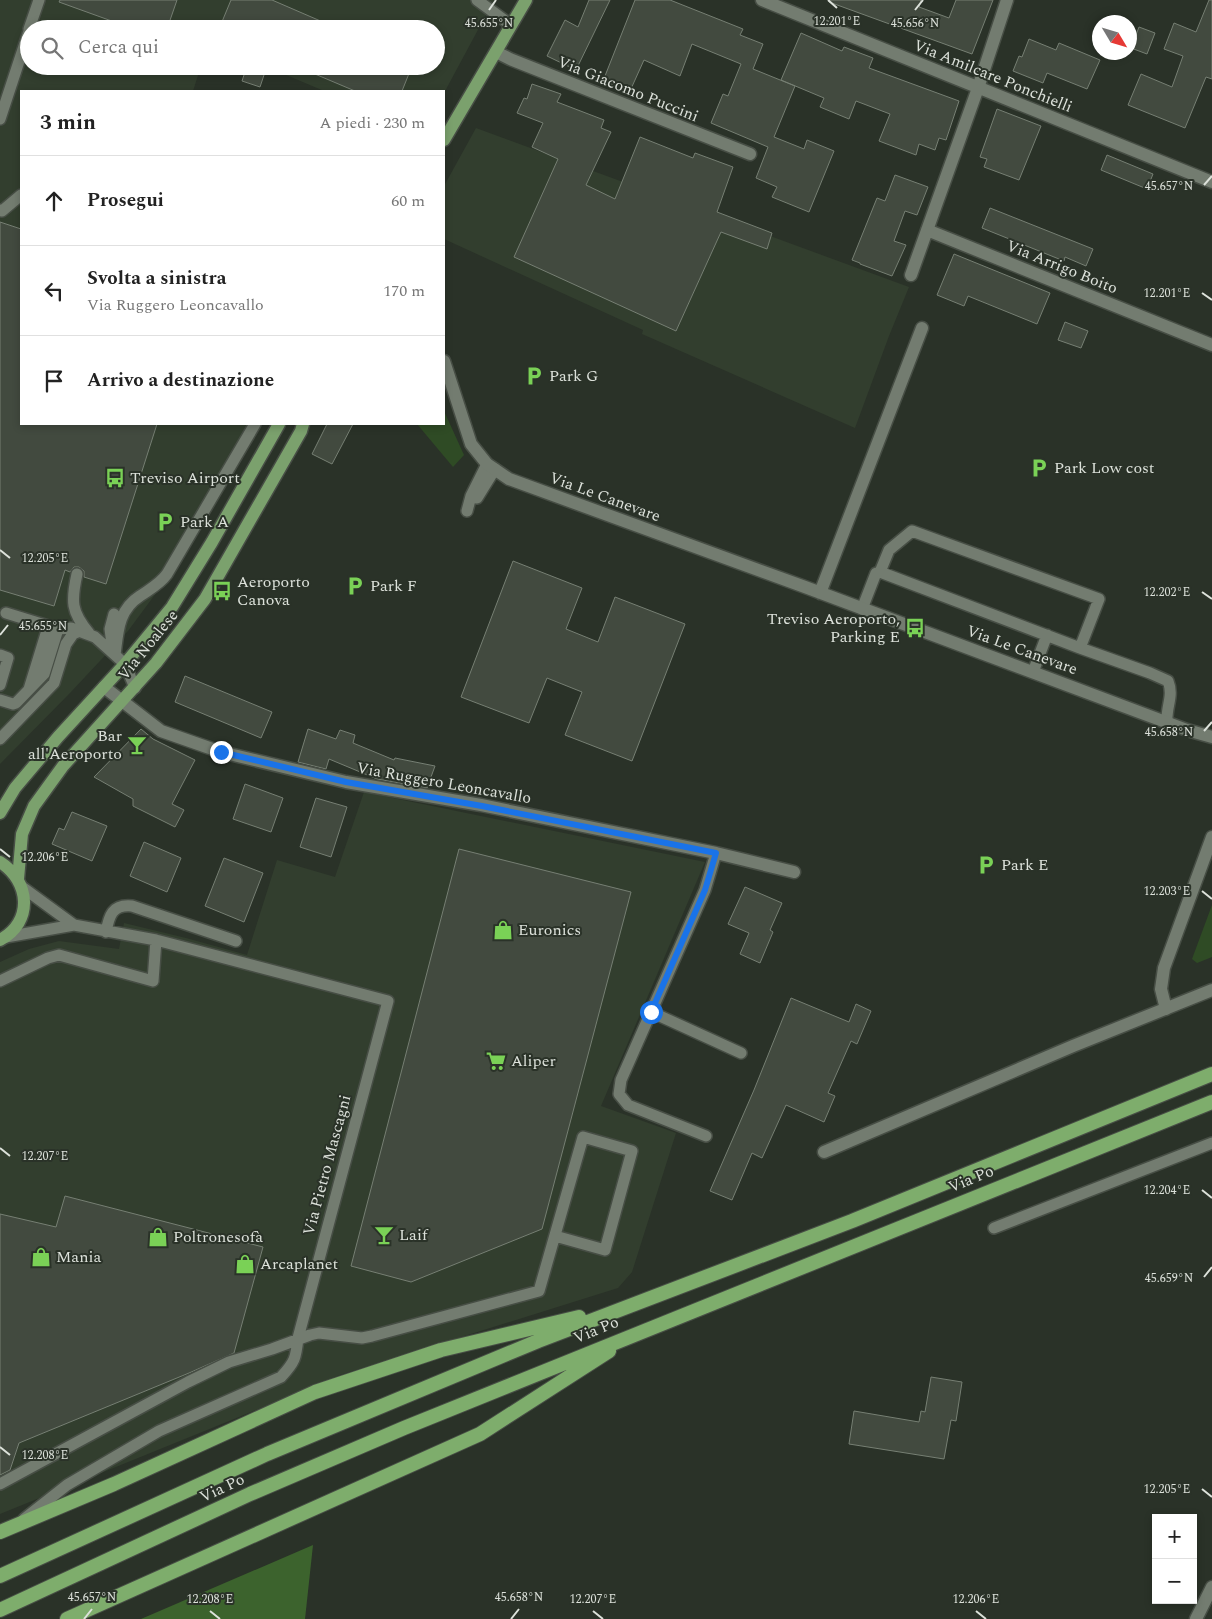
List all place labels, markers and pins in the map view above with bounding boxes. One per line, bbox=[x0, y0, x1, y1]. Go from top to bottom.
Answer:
place label: Park G bbox=[549, 364, 598, 388]
parking icon: Park G bbox=[523, 365, 545, 387]
place label: Park Low cost bbox=[1054, 456, 1155, 480]
parking icon: Park Low cost bbox=[1028, 457, 1050, 479]
place label: Treviso Airport bbox=[130, 466, 240, 490]
bus stop icon: Treviso Airport bbox=[104, 467, 126, 489]
place label: Park A bbox=[180, 510, 229, 534]
parking icon: Park A bbox=[154, 511, 176, 533]
place label: Aeroporto Canova bbox=[237, 570, 310, 612]
place label: Park F bbox=[370, 574, 417, 598]
parking icon: Park F bbox=[344, 575, 366, 597]
bus stop icon: Aeroporto Canova bbox=[211, 580, 233, 602]
place label: Treviso Aeroporto, Parking E bbox=[767, 607, 900, 649]
bus stop icon: Treviso Aeroporto, Parking E bbox=[904, 617, 926, 639]
place label: Bar all'Aeroporto bbox=[28, 724, 122, 766]
bar icon: Bar all'Aeroporto bbox=[126, 734, 148, 756]
place label: Park E bbox=[1001, 853, 1048, 877]
parking icon: Park E bbox=[975, 854, 997, 876]
place label: Euronics bbox=[518, 918, 581, 942]
shop icon: Euronics bbox=[492, 919, 514, 941]
place label: Aliper bbox=[511, 1049, 556, 1073]
supermarket icon: Aliper bbox=[485, 1050, 507, 1072]
place label: Laif bbox=[399, 1223, 429, 1247]
bar icon: Laif bbox=[373, 1224, 395, 1246]
place label: Poltronesofà bbox=[173, 1225, 263, 1249]
shop icon: Poltronesofà bbox=[147, 1226, 169, 1248]
place label: Mania bbox=[56, 1245, 101, 1269]
shop icon: Mania bbox=[30, 1246, 52, 1268]
place label: Arcaplanet bbox=[260, 1252, 338, 1276]
shop icon: Arcaplanet bbox=[234, 1253, 256, 1275]

